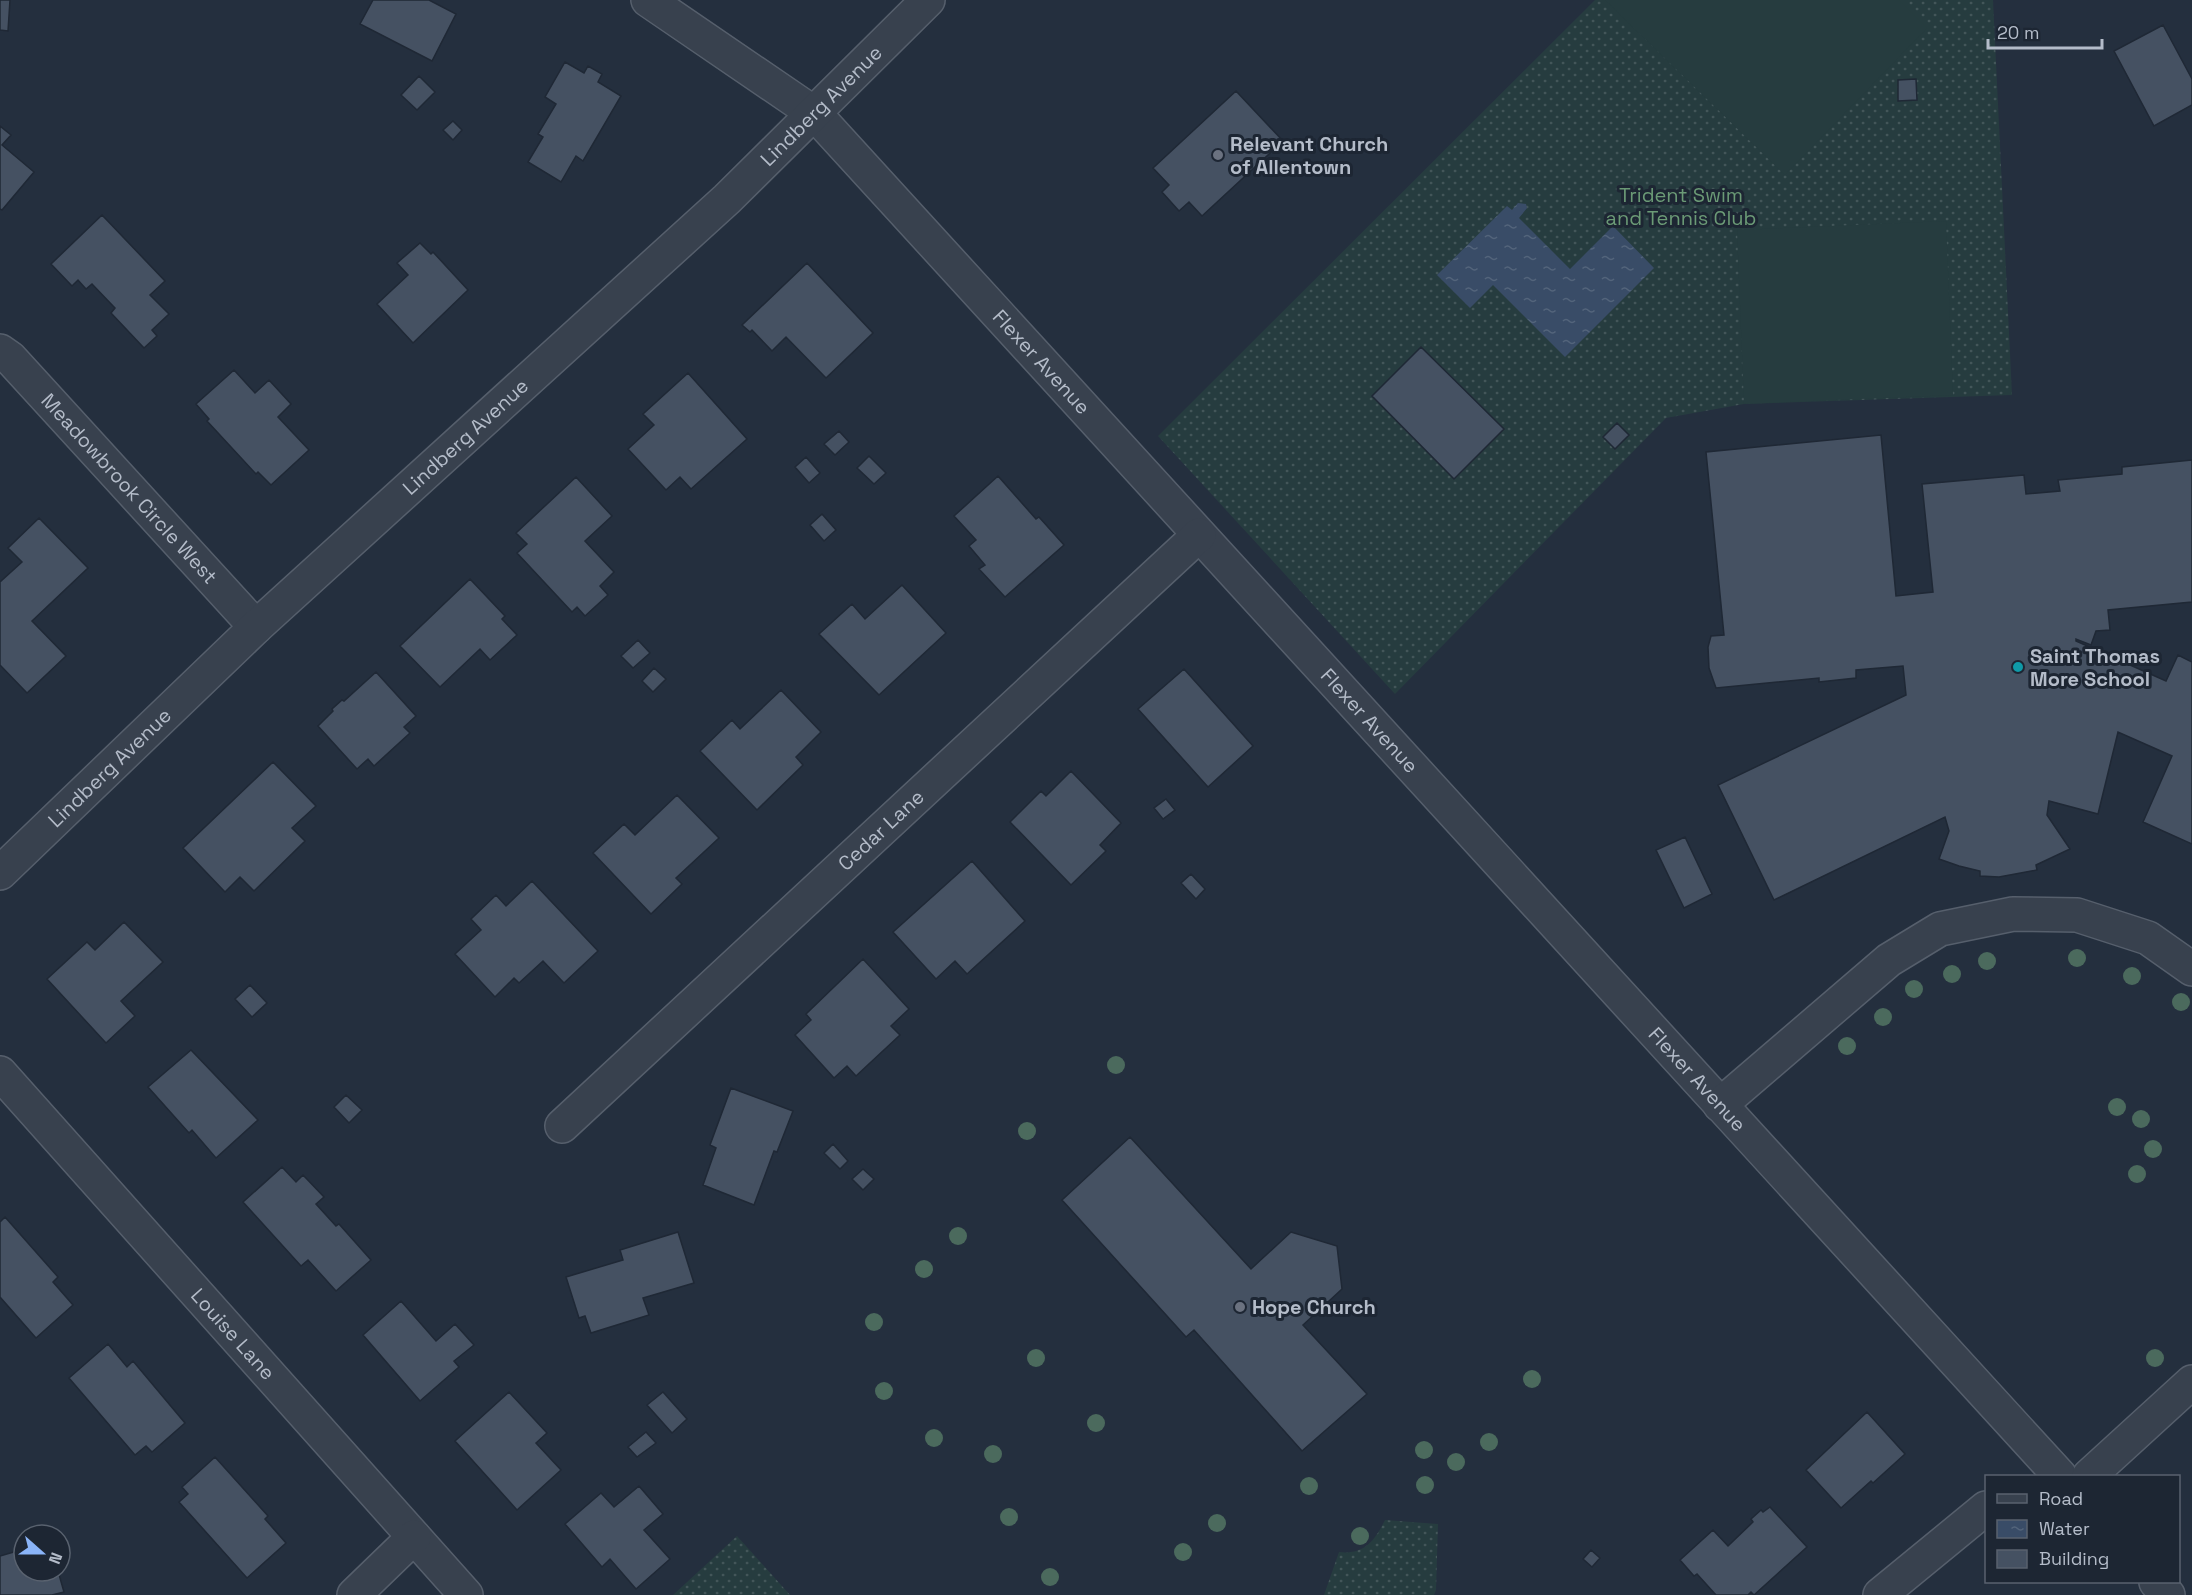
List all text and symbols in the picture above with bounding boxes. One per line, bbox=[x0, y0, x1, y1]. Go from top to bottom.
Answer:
scale bar bbox=[1988, 12, 2102, 50]
text: 20 m bbox=[1997, 21, 2040, 44]
street label: Lindberg Avenue bbox=[755, 40, 888, 172]
place label: Relevant Church of Allentown bbox=[1230, 131, 1388, 180]
marker: Relevant Church of Allentown bbox=[1211, 148, 1225, 162]
park label: Trident Swim and Tennis Club bbox=[1606, 182, 1756, 231]
street label: Flexer Avenue bbox=[987, 304, 1096, 420]
street label: Lindberg Avenue bbox=[397, 373, 534, 501]
street label: Meadowbrook Circle West bbox=[36, 388, 223, 589]
place label: Saint Thomas More School bbox=[2030, 643, 2160, 692]
marker: Saint Thomas More School bbox=[2011, 660, 2025, 674]
street label: Flexer Avenue bbox=[1315, 663, 1424, 778]
street label: Lindberg Avenue bbox=[42, 702, 177, 833]
street label: Cedar Lane bbox=[832, 784, 929, 876]
street label: Flexer Avenue bbox=[1643, 1021, 1752, 1137]
street label: Louise Lane bbox=[185, 1283, 281, 1385]
place label: Hope Church bbox=[1252, 1294, 1376, 1320]
marker: Hope Church bbox=[1233, 1300, 1247, 1314]
legend bbox=[1985, 1475, 2180, 1583]
text: Road bbox=[2039, 1487, 2083, 1510]
text: Water bbox=[2039, 1517, 2090, 1540]
north arrow bbox=[12, 1523, 72, 1583]
text: Building bbox=[2039, 1547, 2109, 1570]
text: N bbox=[44, 1549, 67, 1567]

